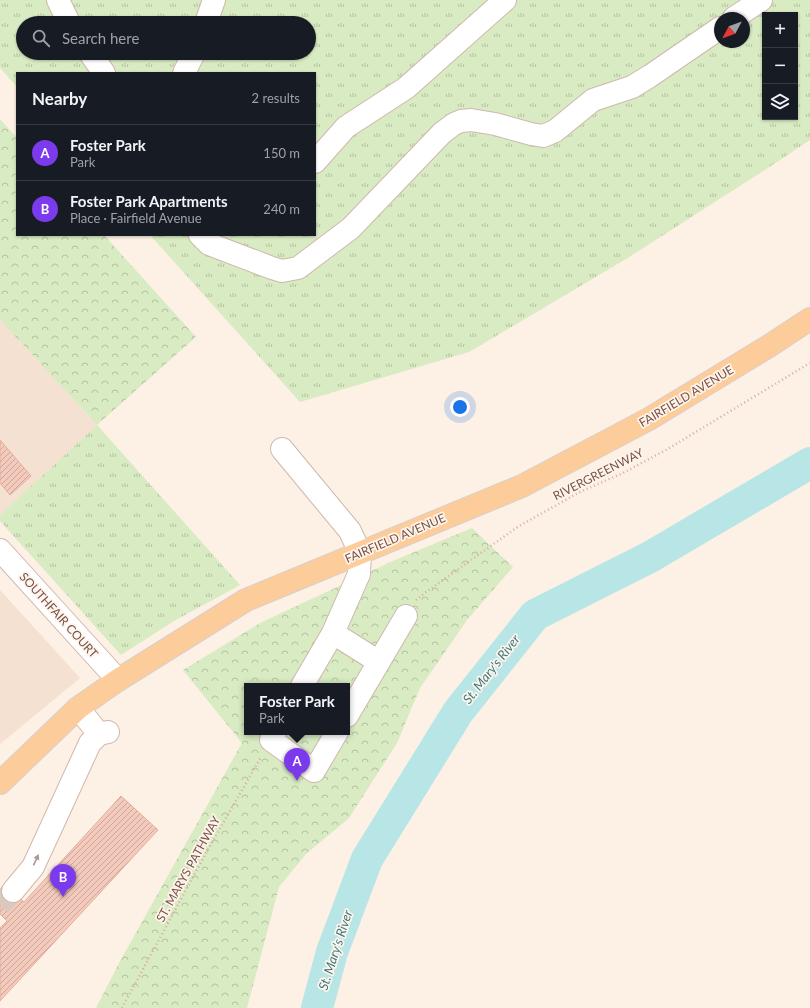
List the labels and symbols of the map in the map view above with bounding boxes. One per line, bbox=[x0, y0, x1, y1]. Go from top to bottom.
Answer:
north arrow bbox=[714, 12, 750, 48]
street label: FAIRFIELD AVENUE bbox=[636, 362, 736, 430]
your location bbox=[450, 397, 470, 417]
street label: RIVERGREENWAY bbox=[550, 445, 646, 503]
street label: FAIRFIELD AVENUE bbox=[343, 510, 448, 566]
street label: SOUTHFAIR COURT bbox=[17, 569, 101, 661]
water label: St. Mary's River bbox=[459, 631, 523, 707]
pin: A bbox=[284, 748, 310, 781]
street label: ST. MARYS PATHWAY bbox=[153, 813, 224, 925]
one-way arrow bbox=[33, 855, 39, 866]
pin: B bbox=[50, 864, 76, 897]
water label: St. Mary's River bbox=[315, 907, 356, 992]

